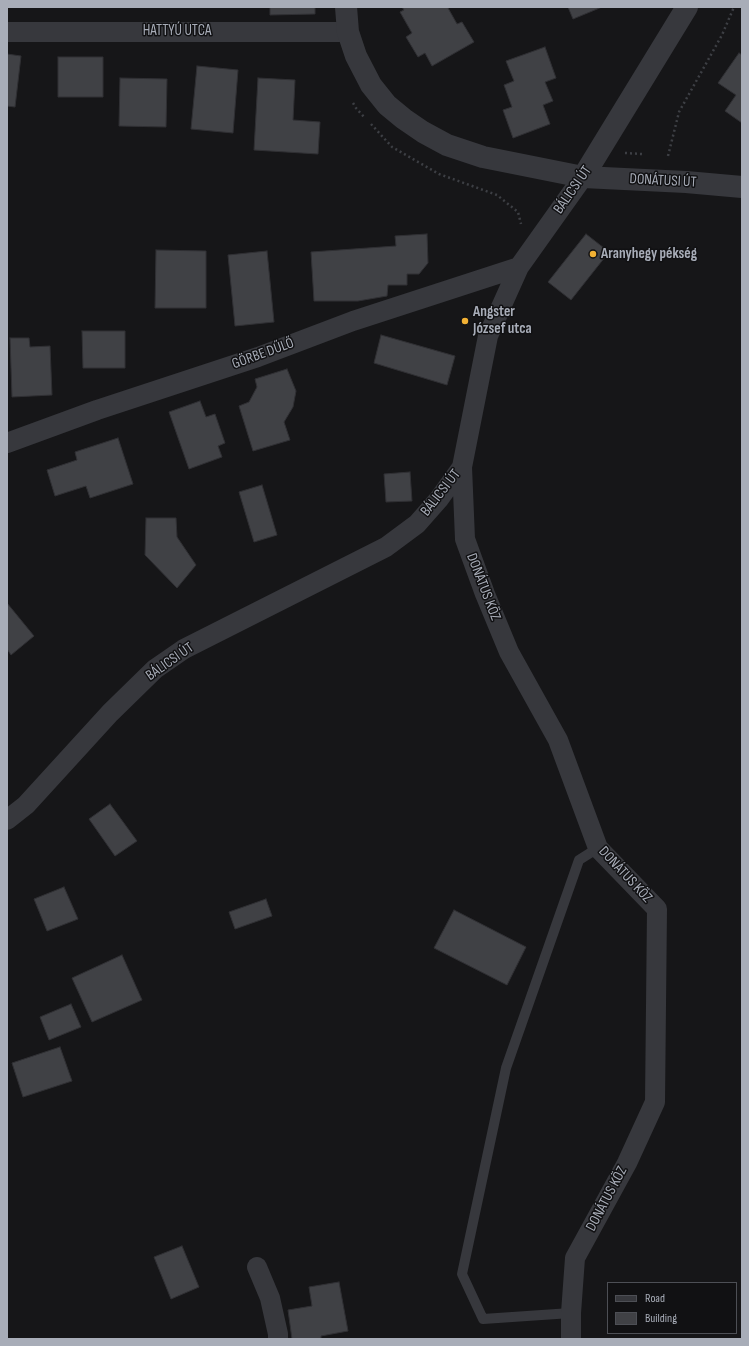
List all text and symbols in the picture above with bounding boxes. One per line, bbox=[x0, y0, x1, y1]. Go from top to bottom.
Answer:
street label: HATTYÚ UTCA bbox=[143, 22, 211, 40]
street label: BÁLICSI ÚT bbox=[550, 163, 596, 217]
street label: DONÁTUSI ÚT bbox=[629, 170, 697, 192]
place label: Aranyhegy pékség bbox=[601, 245, 697, 263]
marker: Aranyhegy pékség bbox=[588, 249, 598, 259]
place label: Angster József utca bbox=[473, 303, 532, 338]
marker: Angster József utca bbox=[460, 316, 470, 326]
street label: GÖRBE DŰLŐ bbox=[230, 334, 296, 374]
street label: BÁLICSI ÚT bbox=[417, 466, 465, 520]
street label: DONÁTUS KÖZ bbox=[462, 551, 504, 623]
street label: BÁLICSI ÚT bbox=[143, 639, 197, 685]
street label: DONÁTUS KÖZ bbox=[594, 843, 656, 907]
street label: DONÁTUS KÖZ bbox=[582, 1164, 632, 1234]
legend bbox=[607, 1282, 737, 1334]
text: Road bbox=[645, 1291, 665, 1306]
text: Building bbox=[645, 1311, 677, 1326]

